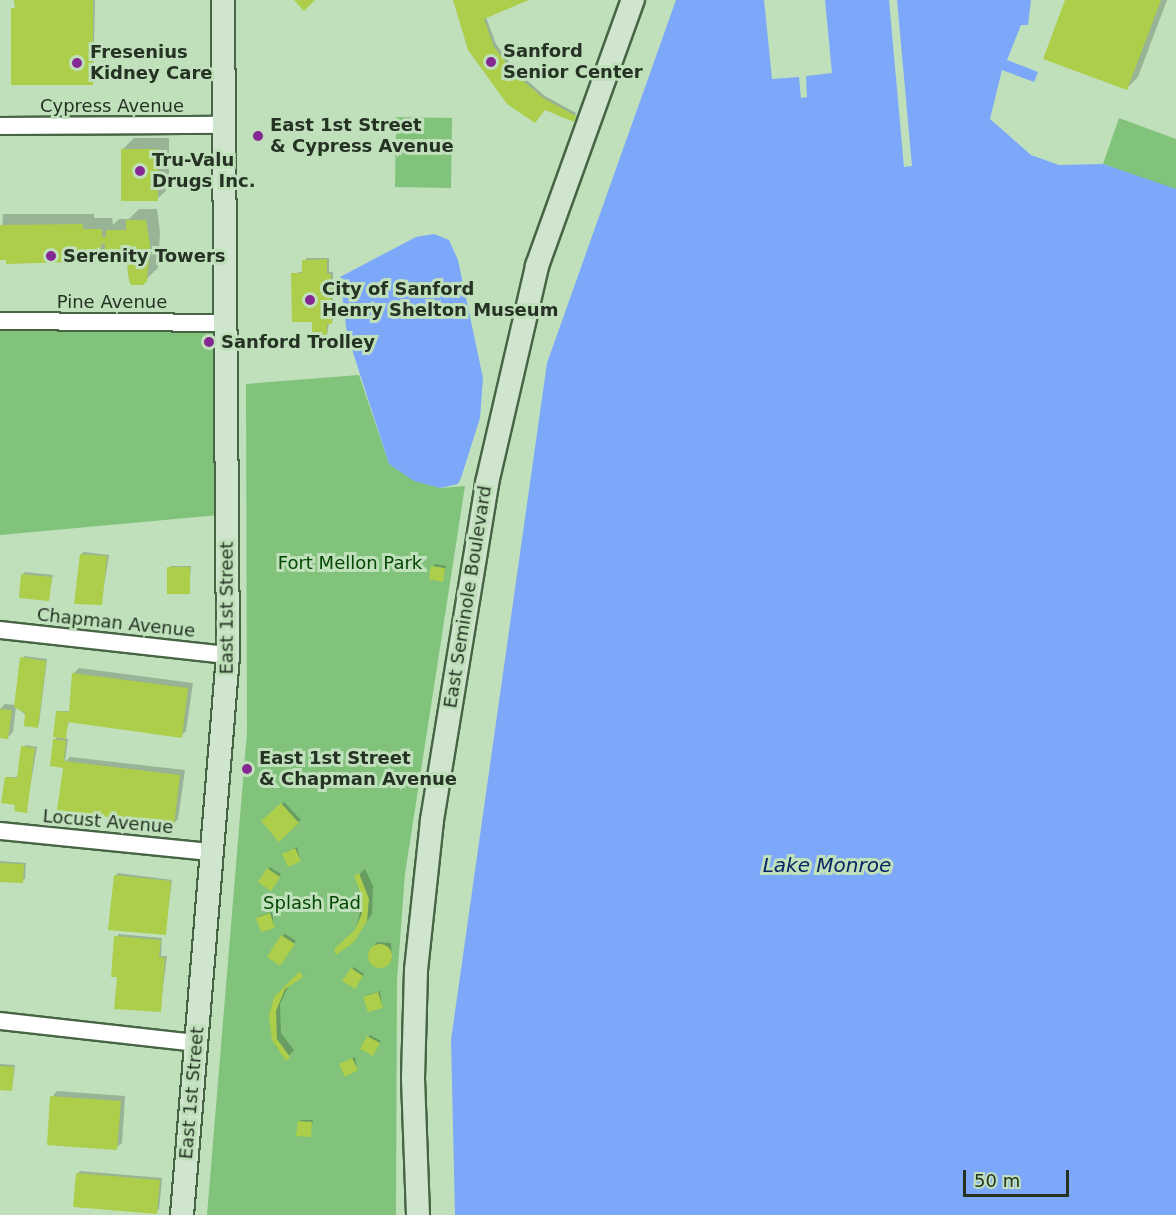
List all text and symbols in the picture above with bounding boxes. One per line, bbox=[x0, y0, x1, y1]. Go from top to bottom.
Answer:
place label: Sanford Senior Center bbox=[503, 41, 643, 84]
place label: Fresenius Kidney Care bbox=[90, 42, 212, 84]
marker: Fresenius Kidney Care bbox=[68, 54, 86, 72]
marker: Sanford Senior Center bbox=[484, 55, 498, 69]
street label: Cypress Avenue bbox=[40, 95, 184, 117]
place label: East 1st Street & Cypress Avenue bbox=[270, 115, 454, 158]
marker: East 1st Street & Cypress Avenue bbox=[251, 129, 265, 143]
place label: Tru-Valu Drugs Inc. bbox=[152, 150, 256, 192]
marker: Tru-Valu Drugs Inc. bbox=[133, 164, 147, 178]
place label: Serenity Towers bbox=[63, 245, 226, 267]
marker: Serenity Towers bbox=[44, 249, 58, 263]
place label: City of Sanford Henry Shelton Museum bbox=[322, 279, 558, 322]
street label: Pine Avenue bbox=[57, 291, 167, 313]
marker: City of Sanford Henry Shelton Museum bbox=[303, 293, 317, 307]
place label: Sanford Trolley bbox=[221, 331, 375, 353]
marker: Sanford Trolley bbox=[202, 335, 216, 349]
street label: East Seminole Boulevard bbox=[440, 484, 496, 710]
street label: East 1st Street bbox=[216, 542, 238, 674]
park label: Fort Mellon Park bbox=[278, 552, 422, 574]
street label: Chapman Avenue bbox=[36, 604, 196, 642]
place label: East 1st Street & Chapman Avenue bbox=[259, 748, 457, 790]
marker: East 1st Street & Chapman Avenue bbox=[240, 762, 254, 776]
street label: Locust Avenue bbox=[42, 806, 174, 838]
water label: Lake Monroe bbox=[763, 853, 891, 877]
park label: Splash Pad bbox=[263, 892, 361, 914]
street label: East 1st Street bbox=[175, 1026, 209, 1160]
scale bar bbox=[966, 1158, 1072, 1196]
text: 50 m bbox=[974, 1170, 1020, 1191]

